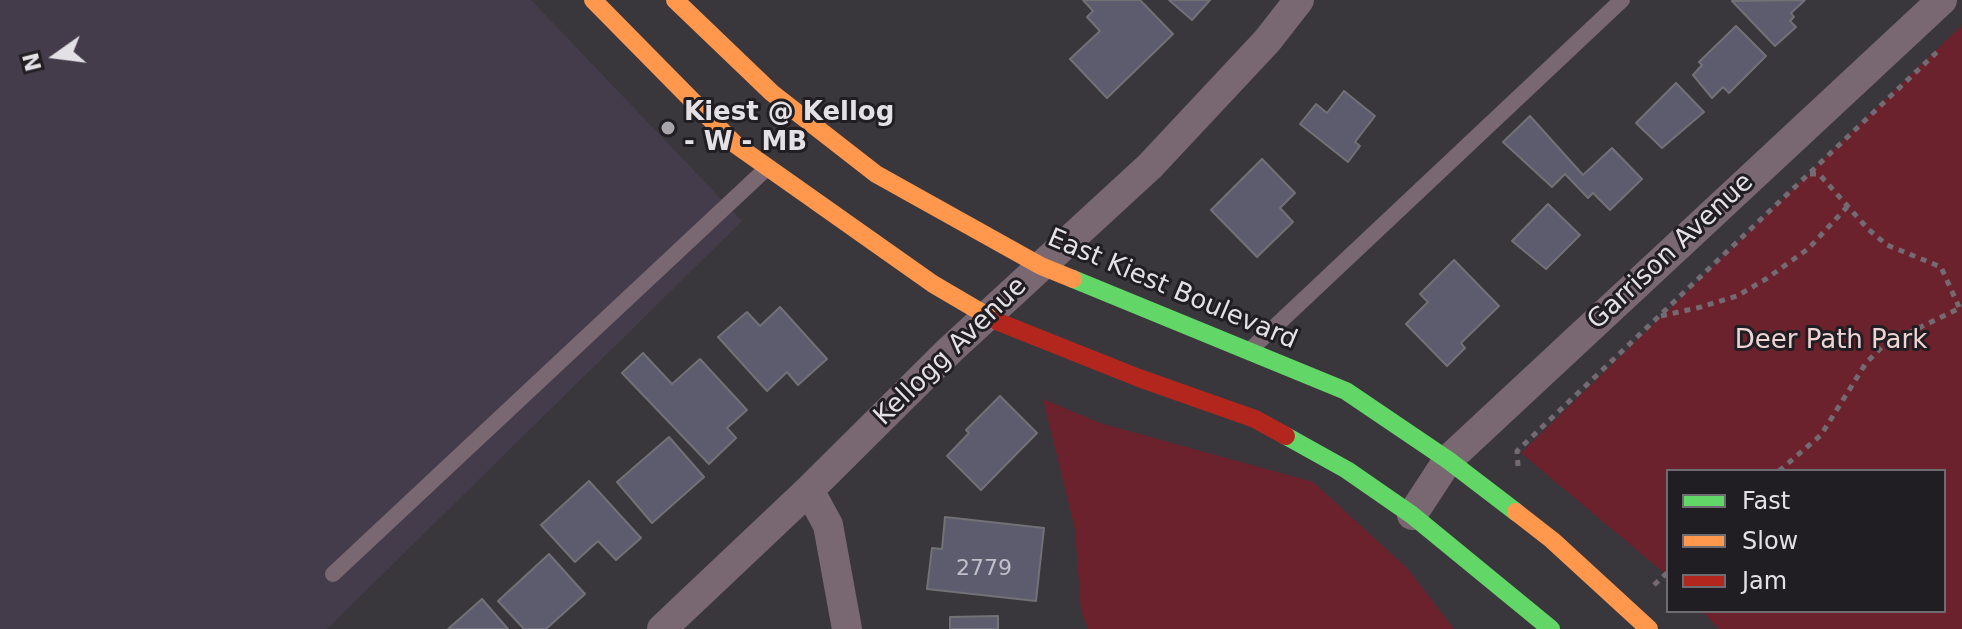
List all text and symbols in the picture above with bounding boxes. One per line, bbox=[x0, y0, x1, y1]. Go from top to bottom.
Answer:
north arrow bbox=[16, 16, 96, 96]
text: N bbox=[18, 50, 47, 74]
place label: Kiest @ Kellog - W - MB bbox=[684, 97, 894, 158]
marker: Kiest @ Kellog - W - MB bbox=[659, 119, 677, 137]
street label: Garrison Avenue bbox=[1582, 167, 1760, 337]
street label: East Kiest Boulevard bbox=[1042, 223, 1302, 357]
street label: Kellogg Avenue bbox=[868, 271, 1034, 433]
park label: Deer Path Park bbox=[1735, 325, 1927, 357]
legend bbox=[1666, 469, 1946, 613]
text: Fast bbox=[1742, 487, 1790, 515]
text: Slow bbox=[1742, 527, 1798, 555]
house number: 2779 bbox=[956, 556, 1012, 582]
text: Jam bbox=[1742, 567, 1787, 595]

